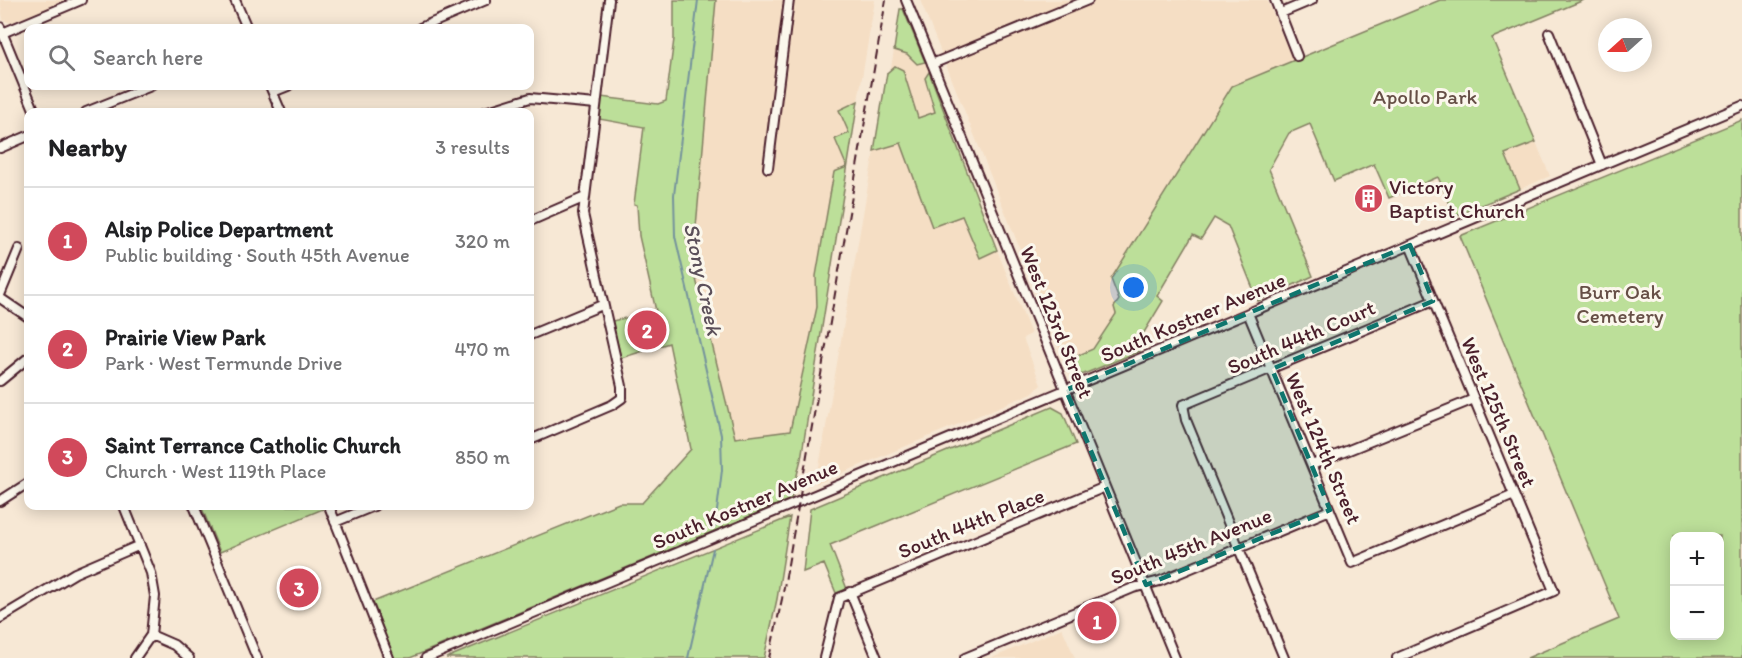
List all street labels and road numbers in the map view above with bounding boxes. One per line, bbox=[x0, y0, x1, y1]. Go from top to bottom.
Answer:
street label: West 123rd Street bbox=[1015, 242, 1099, 402]
street label: South Kostner Avenue bbox=[1097, 267, 1289, 367]
street label: South 44th Court bbox=[1223, 295, 1379, 379]
street label: West 125th Street bbox=[1456, 333, 1542, 491]
street label: West 124th Street bbox=[1281, 368, 1367, 528]
street label: South Kostner Avenue bbox=[649, 454, 841, 554]
street label: South 44th Place bbox=[894, 482, 1048, 564]
street label: South 45th Avenue bbox=[1107, 502, 1275, 590]

